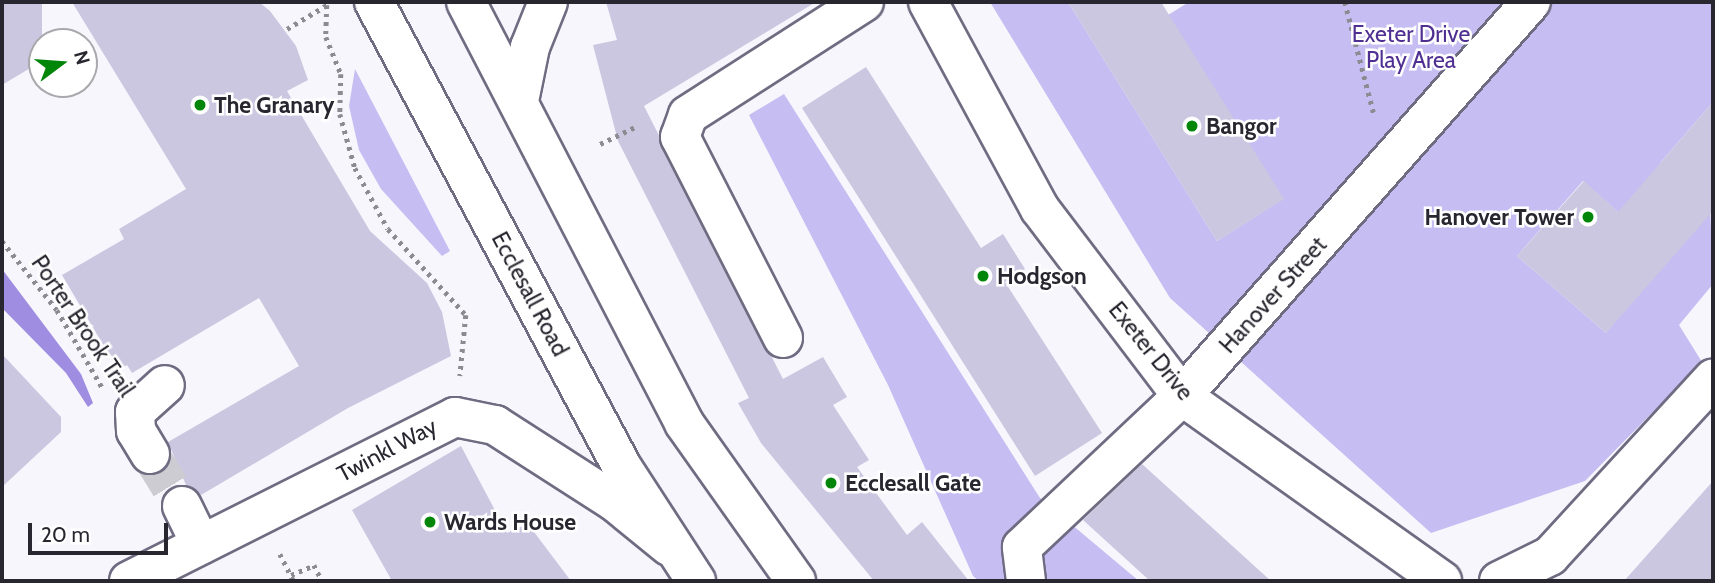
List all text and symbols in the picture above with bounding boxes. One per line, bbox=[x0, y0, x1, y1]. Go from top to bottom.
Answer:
park label: Exeter Drive Play Area bbox=[1352, 20, 1470, 74]
north arrow bbox=[28, 28, 98, 98]
text: N bbox=[69, 48, 95, 67]
place label: The Granary bbox=[214, 91, 334, 119]
marker: The Granary bbox=[192, 97, 208, 113]
place label: Bangor bbox=[1206, 112, 1277, 140]
marker: Bangor bbox=[1184, 118, 1200, 134]
place label: Hanover Tower bbox=[1425, 203, 1574, 231]
marker: Hanover Tower bbox=[1580, 209, 1596, 225]
street label: Ecclesall Road bbox=[486, 227, 574, 361]
street label: Hanover Street bbox=[1214, 231, 1332, 359]
street label: Porter Brook Trail bbox=[26, 250, 140, 402]
place label: Hodgson bbox=[997, 262, 1087, 290]
marker: Hodgson bbox=[975, 268, 991, 284]
street label: Exeter Drive bbox=[1103, 296, 1199, 406]
street label: Twinkl Way bbox=[332, 412, 442, 488]
place label: Ecclesall Gate bbox=[845, 469, 981, 497]
marker: Ecclesall Gate bbox=[823, 475, 839, 491]
place label: Wards House bbox=[444, 508, 576, 536]
scale bar bbox=[32, 510, 172, 554]
marker: Wards House bbox=[422, 514, 438, 530]
text: 20 m bbox=[41, 522, 90, 547]

